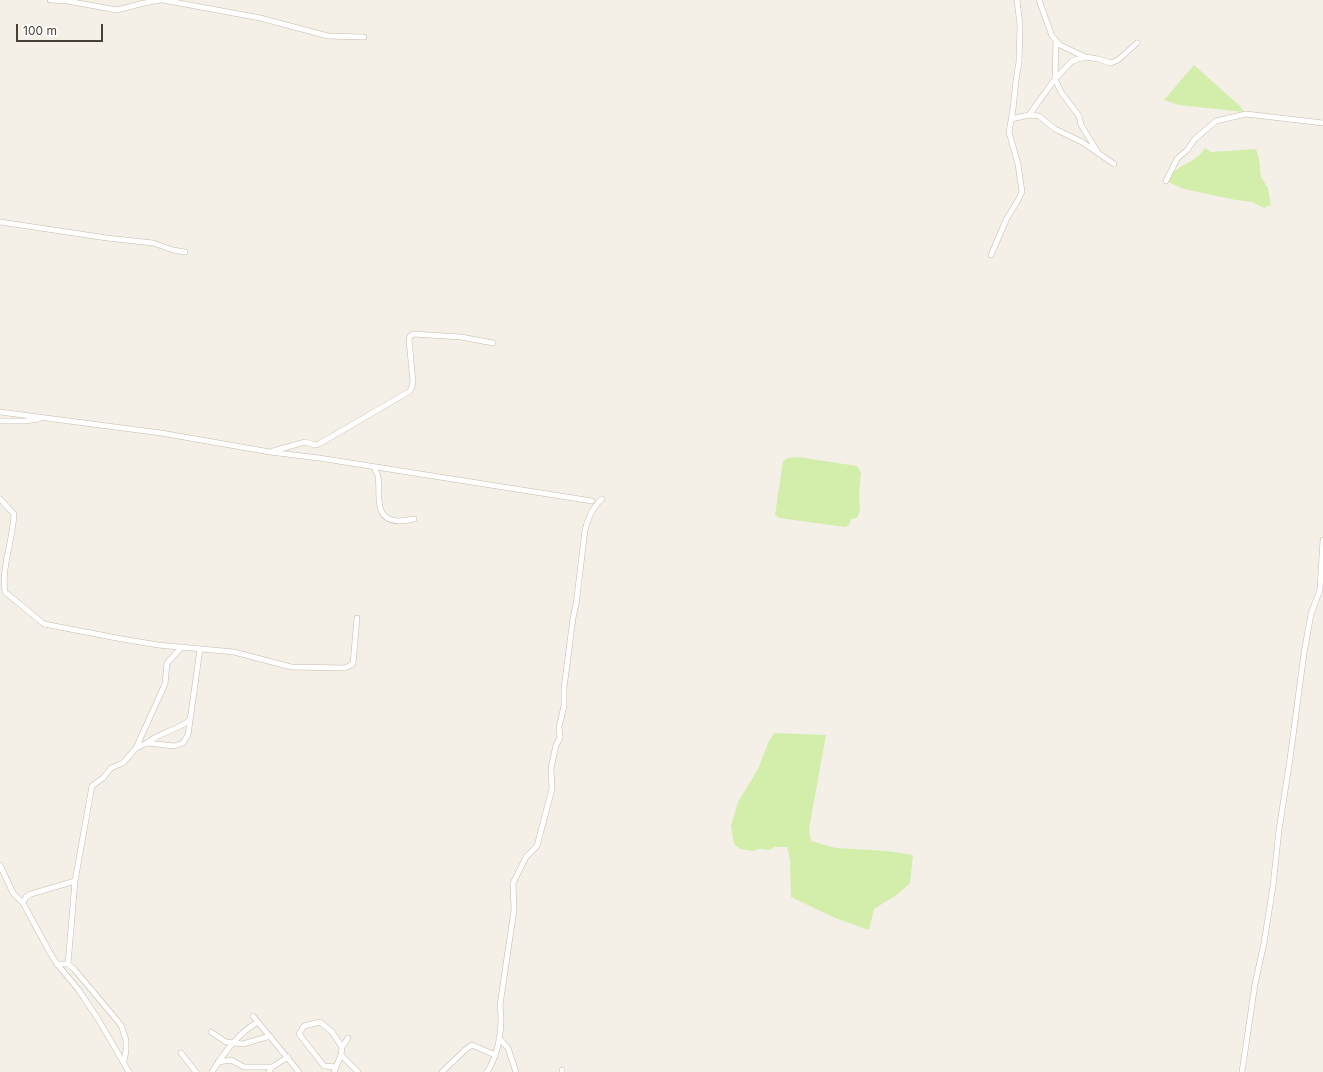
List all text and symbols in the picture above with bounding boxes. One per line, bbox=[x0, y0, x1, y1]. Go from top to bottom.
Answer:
scale bar bbox=[18, 16, 105, 42]
text: 100 m bbox=[23, 23, 57, 38]

